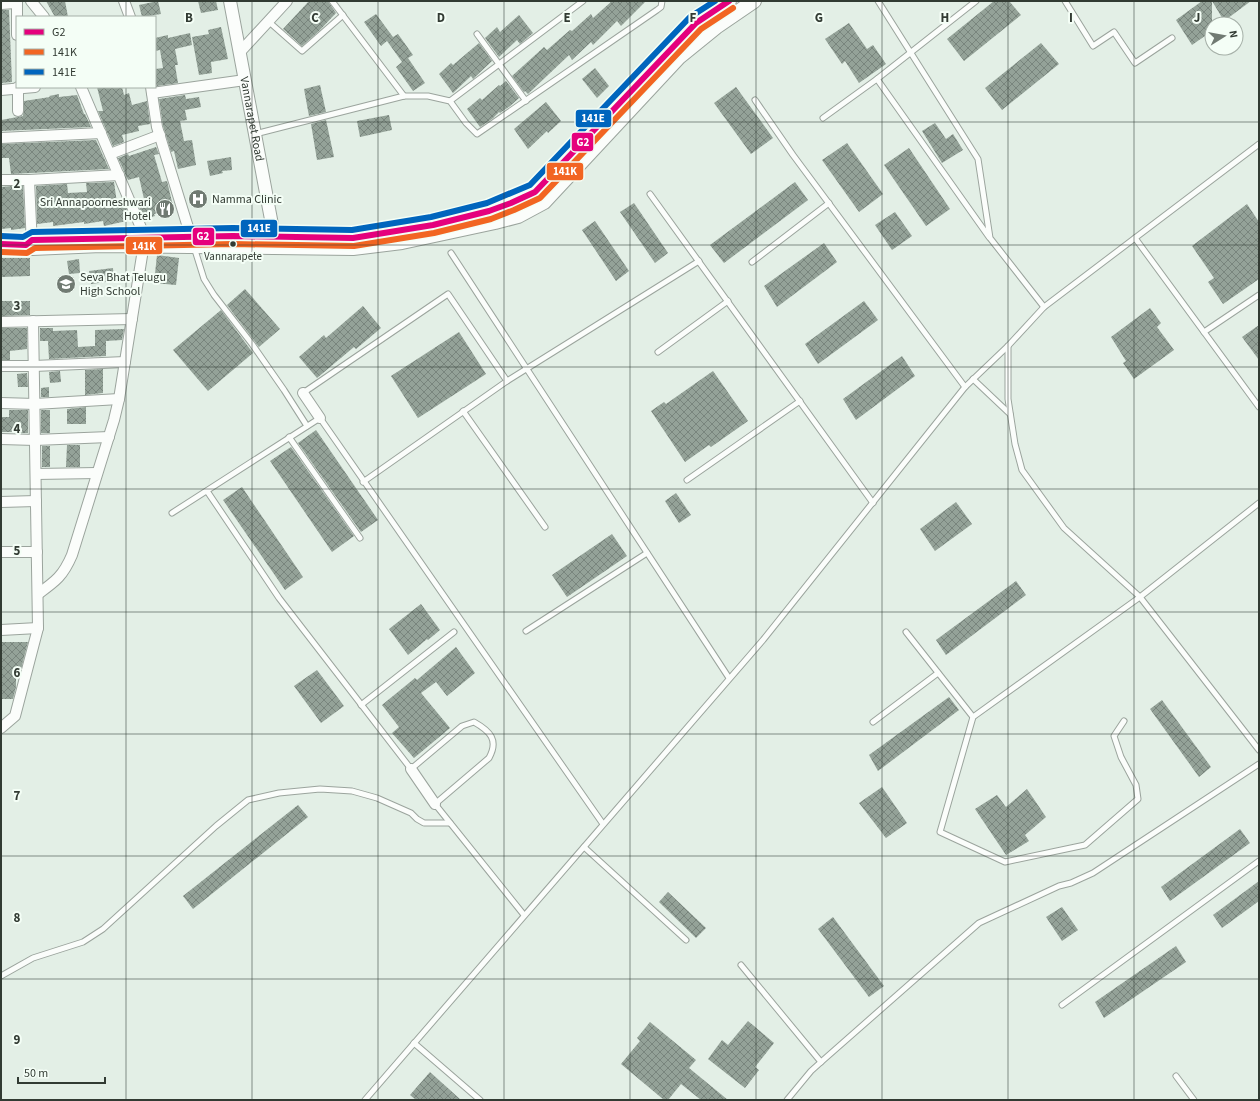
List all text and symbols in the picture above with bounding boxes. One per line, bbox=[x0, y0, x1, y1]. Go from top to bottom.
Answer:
text: B bbox=[185, 9, 193, 27]
text: C bbox=[311, 9, 319, 27]
text: D bbox=[437, 9, 445, 27]
text: E bbox=[563, 9, 571, 27]
text: F bbox=[690, 9, 697, 27]
text: G bbox=[815, 9, 823, 27]
text: H bbox=[941, 9, 949, 27]
text: I bbox=[1069, 9, 1073, 27]
text: J bbox=[1194, 9, 1200, 27]
legend bbox=[16, 16, 156, 88]
north arrow bbox=[1204, 16, 1244, 56]
text: G2 bbox=[52, 24, 65, 41]
text: N bbox=[1225, 29, 1241, 39]
text: 141K bbox=[52, 44, 77, 61]
text: 141E bbox=[52, 64, 76, 81]
street label: Vannarapet Road bbox=[235, 75, 268, 163]
line badge: 141E bbox=[575, 109, 612, 128]
text: 141E bbox=[581, 111, 605, 126]
line badge: G2 bbox=[571, 132, 594, 152]
text: G2 bbox=[577, 135, 590, 150]
line badge: 141K bbox=[546, 162, 584, 181]
text: 141K bbox=[553, 164, 577, 179]
text: 2 bbox=[14, 175, 21, 193]
hospital icon: Namma Clinic bbox=[187, 188, 209, 210]
place label: Namma Clinic bbox=[212, 191, 283, 208]
place label: Sri Annapoorneshwari Hotel bbox=[40, 194, 151, 225]
restaurant icon: Sri Annapoorneshwari Hotel bbox=[154, 198, 176, 220]
line badge: 141E bbox=[240, 219, 278, 238]
text: 141E bbox=[247, 221, 271, 236]
line badge: G2 bbox=[192, 227, 215, 246]
text: G2 bbox=[197, 229, 210, 244]
line badge: 141K bbox=[125, 236, 163, 255]
text: 141K bbox=[132, 239, 156, 254]
marker: Vannarapete bbox=[228, 239, 238, 249]
place label: Vannarapete bbox=[204, 249, 263, 264]
place label: Seva Bhat Telugu High School bbox=[80, 269, 166, 300]
school or university icon: Seva Bhat Telugu High School bbox=[55, 273, 77, 295]
text: 3 bbox=[14, 297, 21, 315]
text: 4 bbox=[14, 420, 21, 438]
text: 5 bbox=[14, 542, 21, 560]
text: 6 bbox=[14, 664, 21, 682]
text: 7 bbox=[14, 787, 21, 805]
text: 8 bbox=[14, 909, 21, 927]
text: 9 bbox=[14, 1031, 21, 1049]
scale bar bbox=[18, 1059, 105, 1085]
text: 50 m bbox=[24, 1065, 48, 1082]

